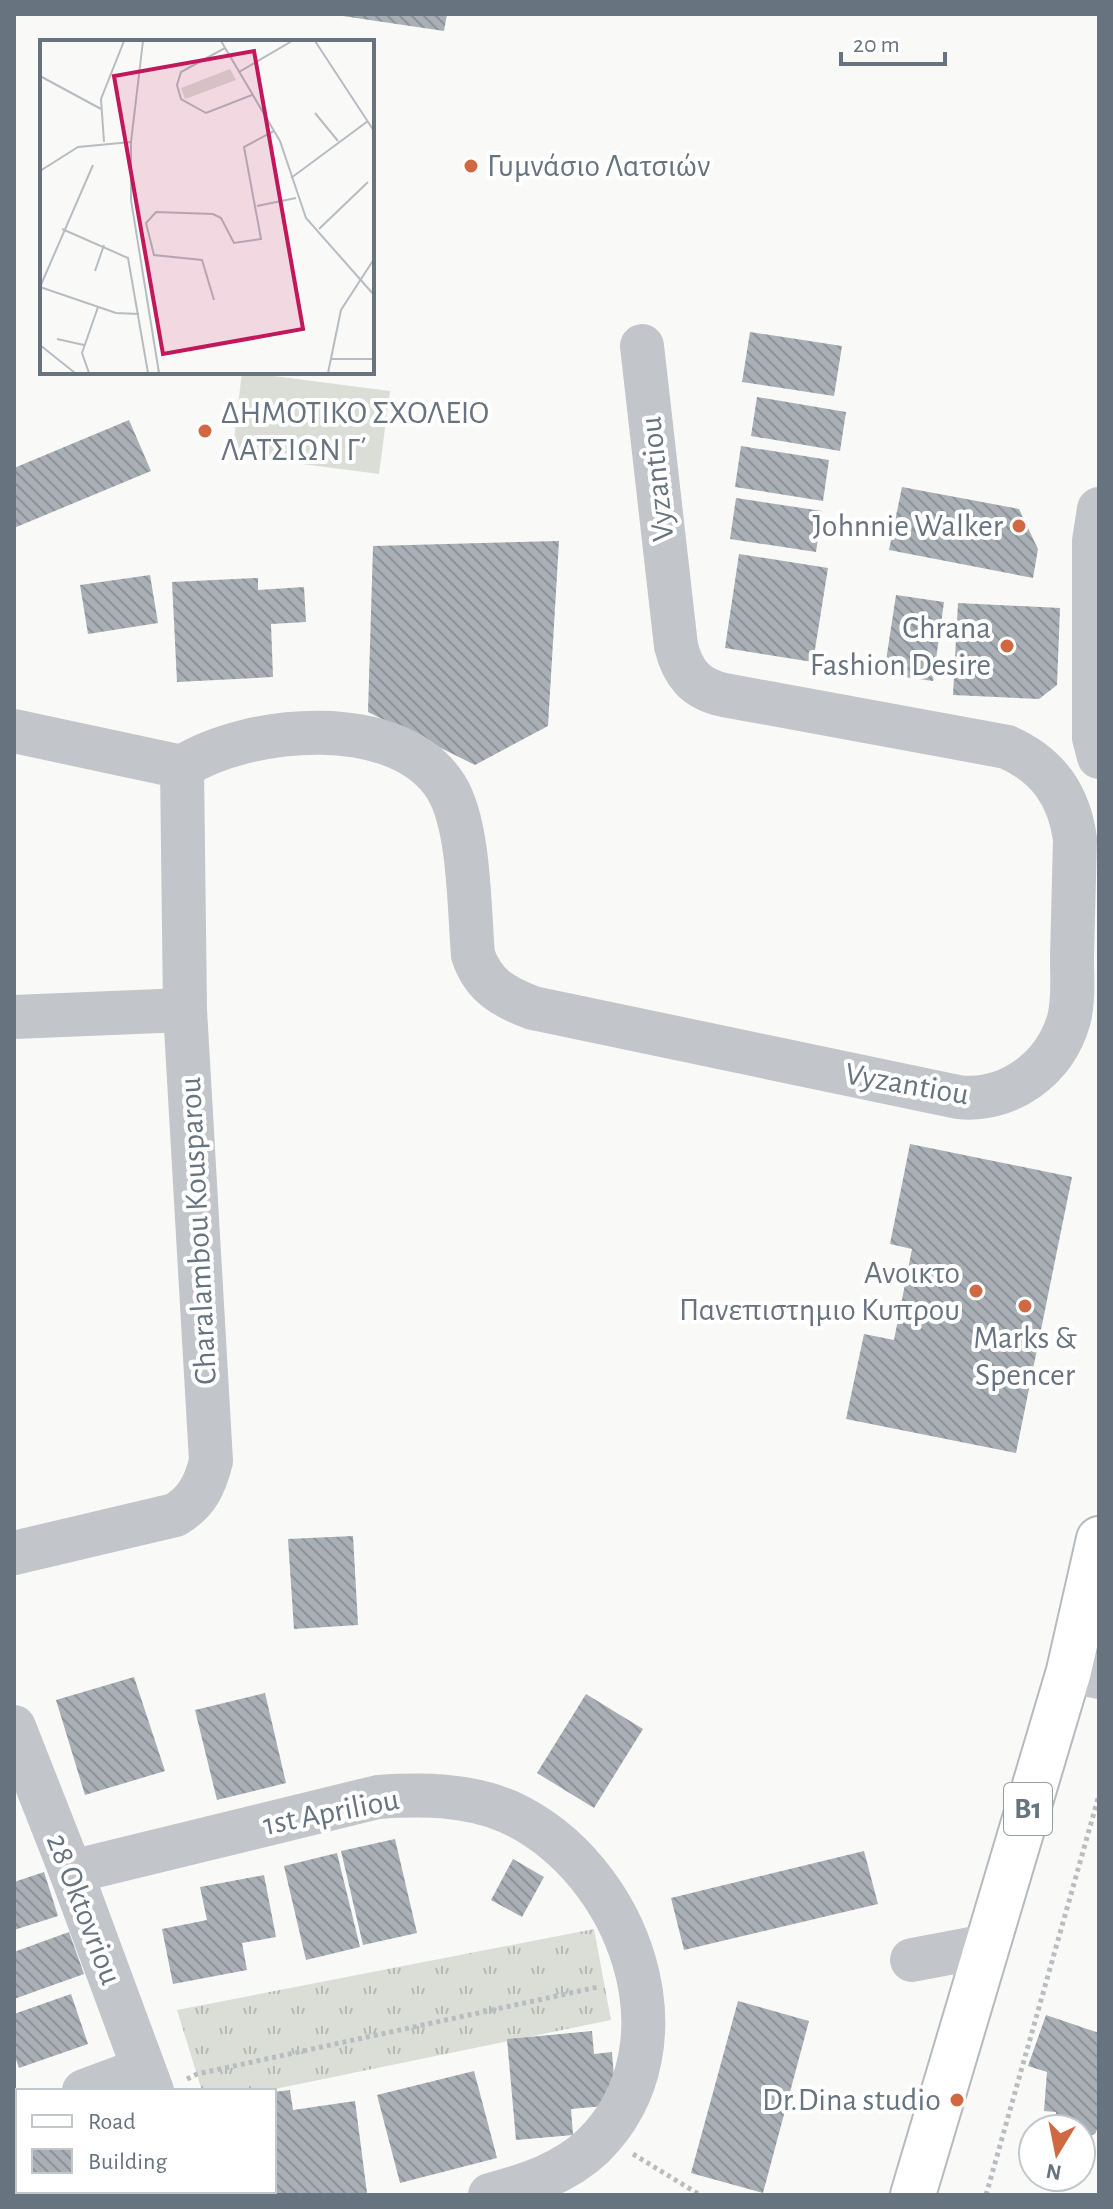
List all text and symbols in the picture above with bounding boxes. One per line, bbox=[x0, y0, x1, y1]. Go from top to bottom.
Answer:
scale bar bbox=[841, 16, 945, 66]
text: 20 m bbox=[853, 33, 900, 57]
inset map bbox=[40, 40, 374, 374]
place label: Γυμνάσιο Λατσιών bbox=[487, 150, 710, 182]
marker: Γυμνάσιο Λατσιών bbox=[462, 157, 480, 175]
place label: ΔΗΜΟΤΙΚΟ ΣΧΟΛΕΙΟ ΛΑΤΣΙΩΝ Γ΄ bbox=[221, 397, 489, 466]
street label: Vyzantiou bbox=[635, 415, 679, 543]
marker: ΔΗΜΟΤΙΚΟ ΣΧΟΛΕΙΟ ΛΑΤΣΙΩΝ Γ΄ bbox=[196, 422, 214, 440]
place label: Johnnie Walker bbox=[813, 510, 1004, 542]
marker: Johnnie Walker bbox=[1010, 517, 1028, 535]
place label: Chrana Fashion Desire bbox=[810, 612, 991, 681]
marker: Chrana Fashion Desire bbox=[998, 637, 1016, 655]
street label: Vyzantiou bbox=[843, 1057, 971, 1111]
street label: Charalambou Kousparou bbox=[174, 1076, 222, 1386]
place label: Ανοικτο Πανεπιστημιο Κυπρου bbox=[679, 1257, 960, 1326]
marker: Ανοικτο Πανεπιστημιο Κυπρου bbox=[967, 1282, 985, 1300]
marker: Marks & Spencer bbox=[1016, 1297, 1034, 1315]
place label: Marks & Spencer bbox=[973, 1322, 1077, 1391]
street label: 1st Apriliou bbox=[260, 1783, 402, 1841]
road number: B1 bbox=[1004, 1783, 1052, 1835]
street label: 28 Oktovriou bbox=[41, 1829, 127, 1989]
place label: Dr.Dina studio bbox=[762, 2084, 941, 2116]
legend bbox=[16, 2089, 276, 2193]
marker: Dr.Dina studio bbox=[948, 2091, 966, 2109]
text: Road bbox=[88, 2110, 136, 2134]
north arrow bbox=[1017, 2113, 1097, 2193]
text: Building bbox=[88, 2150, 167, 2174]
text: N bbox=[1044, 2160, 1063, 2184]

